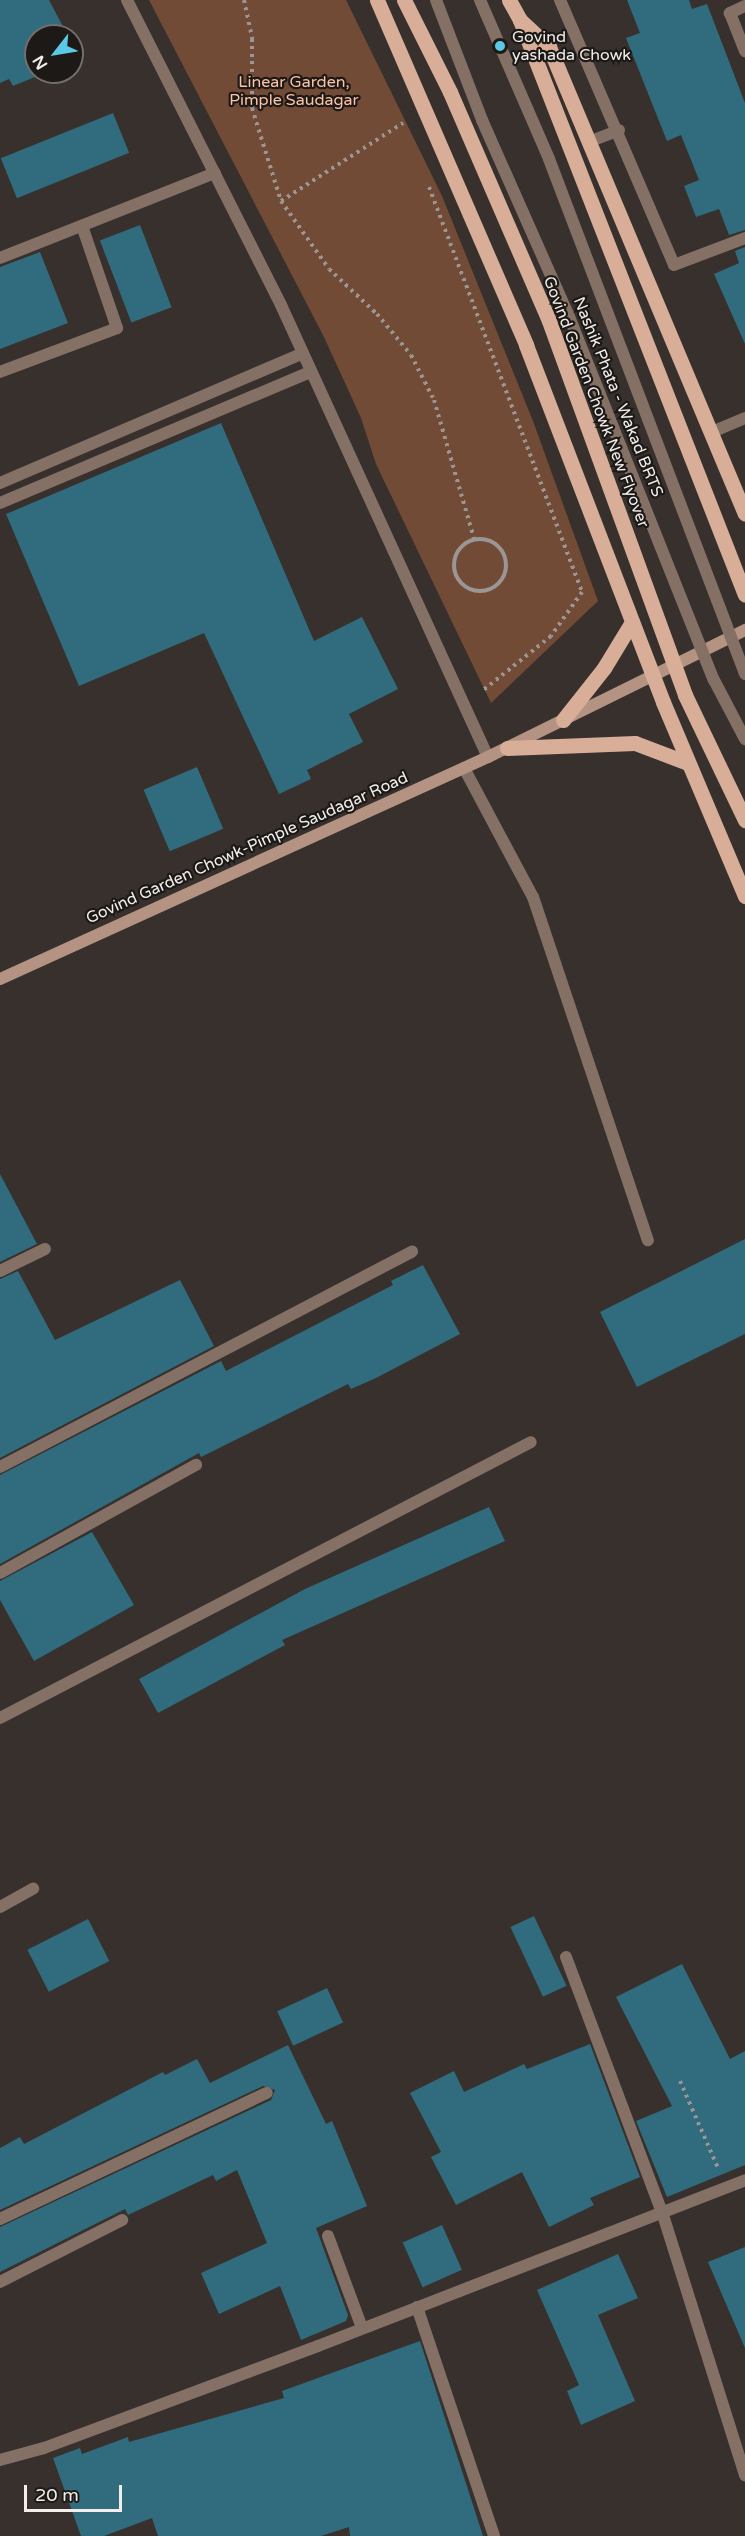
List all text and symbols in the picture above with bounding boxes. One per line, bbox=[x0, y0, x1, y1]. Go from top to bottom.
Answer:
north arrow bbox=[24, 24, 84, 84]
place label: Govind yashada Chowk bbox=[512, 27, 631, 65]
marker: Govind yashada Chowk bbox=[493, 39, 507, 53]
text: N bbox=[28, 52, 52, 73]
park label: Linear Garden, Pimple Saudagar bbox=[229, 72, 359, 110]
street label: Govind Garden Chowk New Flyover bbox=[539, 273, 653, 531]
street label: Nashik Phata - Wakad BRTS bbox=[569, 294, 667, 500]
street label: Govind Garden Chowk-Pimple Saudagar Road bbox=[83, 768, 411, 928]
scale bar bbox=[27, 2473, 124, 2511]
text: 20 m bbox=[35, 2484, 79, 2506]

